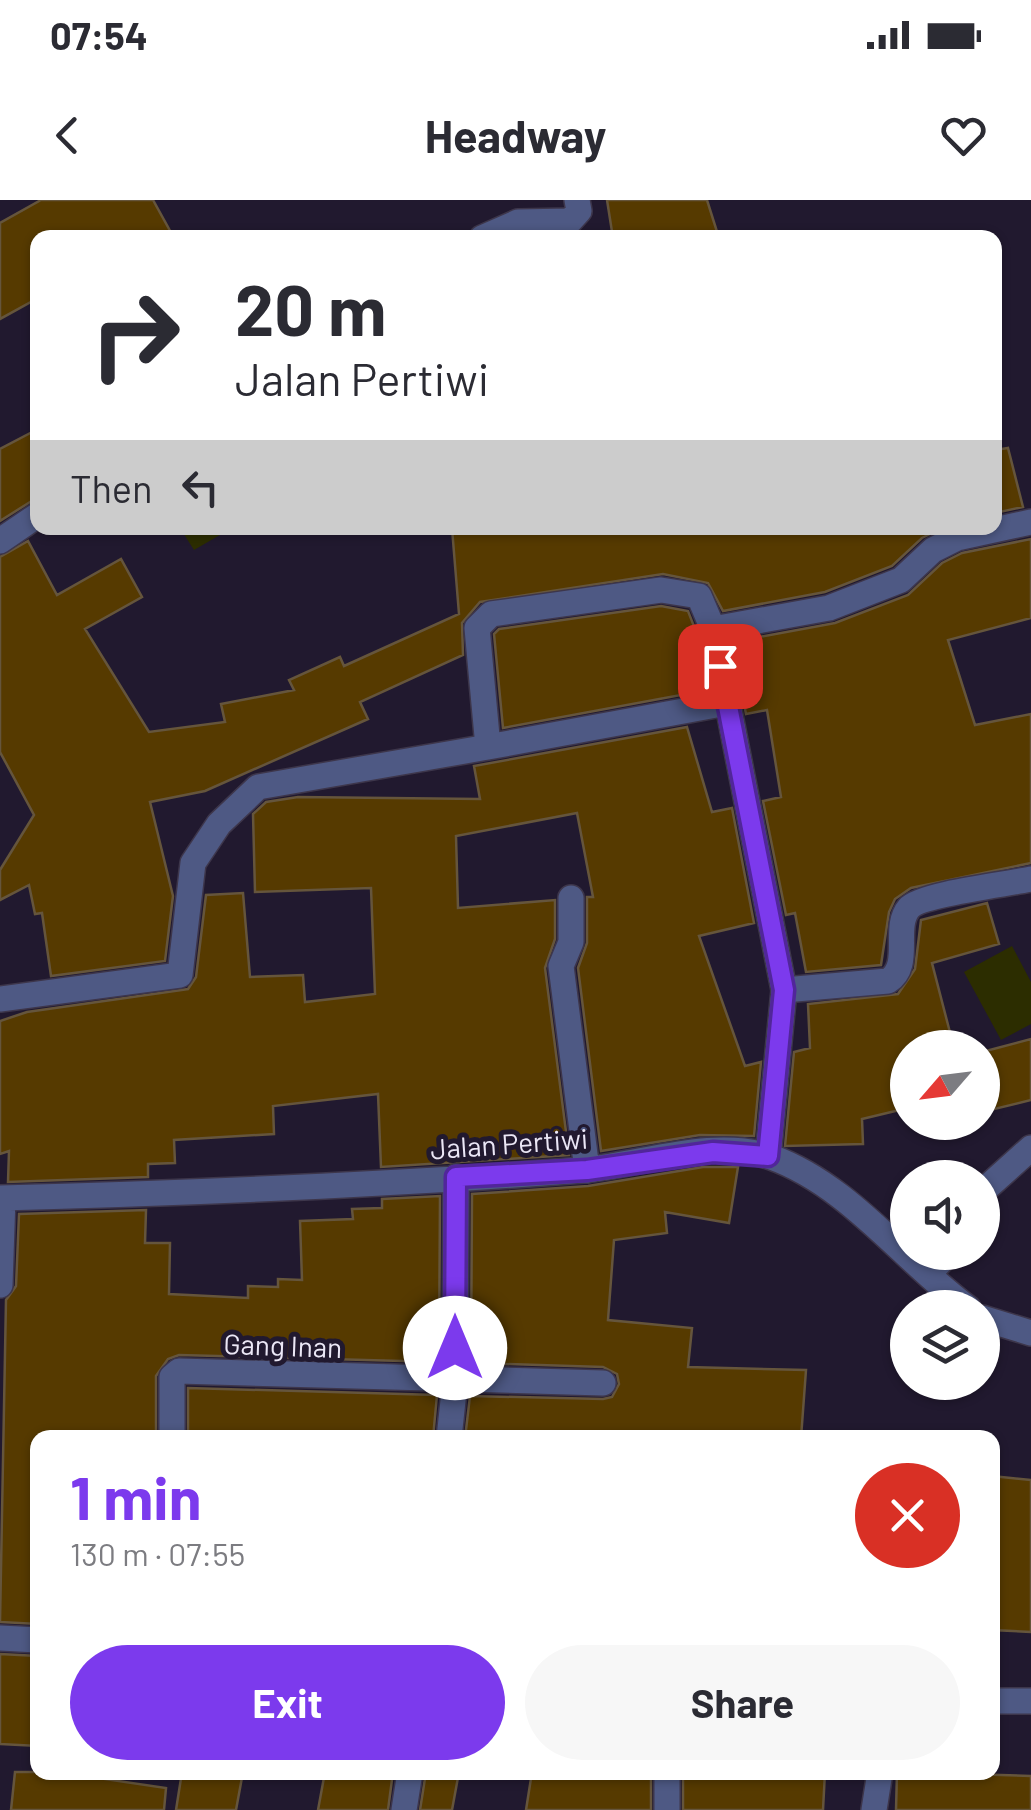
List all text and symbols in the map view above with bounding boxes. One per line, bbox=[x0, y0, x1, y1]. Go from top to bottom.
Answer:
text: 07:54 bbox=[50, 12, 148, 58]
icon: back bbox=[40, 108, 95, 163]
text: Headway bbox=[425, 108, 606, 162]
icon: heart bbox=[936, 108, 991, 163]
text: 20 m bbox=[235, 266, 387, 350]
icon: right bbox=[70, 270, 200, 400]
text: Jalan Pertiwi bbox=[235, 351, 489, 405]
icon: left bbox=[173, 460, 228, 515]
text: Then bbox=[70, 465, 153, 511]
pin bbox=[678, 624, 763, 709]
icon: arrive bbox=[693, 639, 748, 694]
north arrow bbox=[890, 1030, 1000, 1140]
map controls bbox=[890, 1030, 1000, 1400]
street label: Jalan Pertiwi bbox=[429, 1121, 589, 1165]
button: sound bbox=[890, 1160, 1000, 1270]
button: layers bbox=[890, 1290, 1000, 1400]
position arrow bbox=[403, 1296, 507, 1400]
street label: Gang Inan bbox=[223, 1326, 343, 1364]
text: 1 min bbox=[70, 1460, 201, 1532]
button: close bbox=[855, 1463, 960, 1568]
text: 130 m · 07:55 bbox=[70, 1534, 245, 1572]
button: Exit bbox=[70, 1645, 505, 1760]
button: Share bbox=[525, 1645, 960, 1760]

